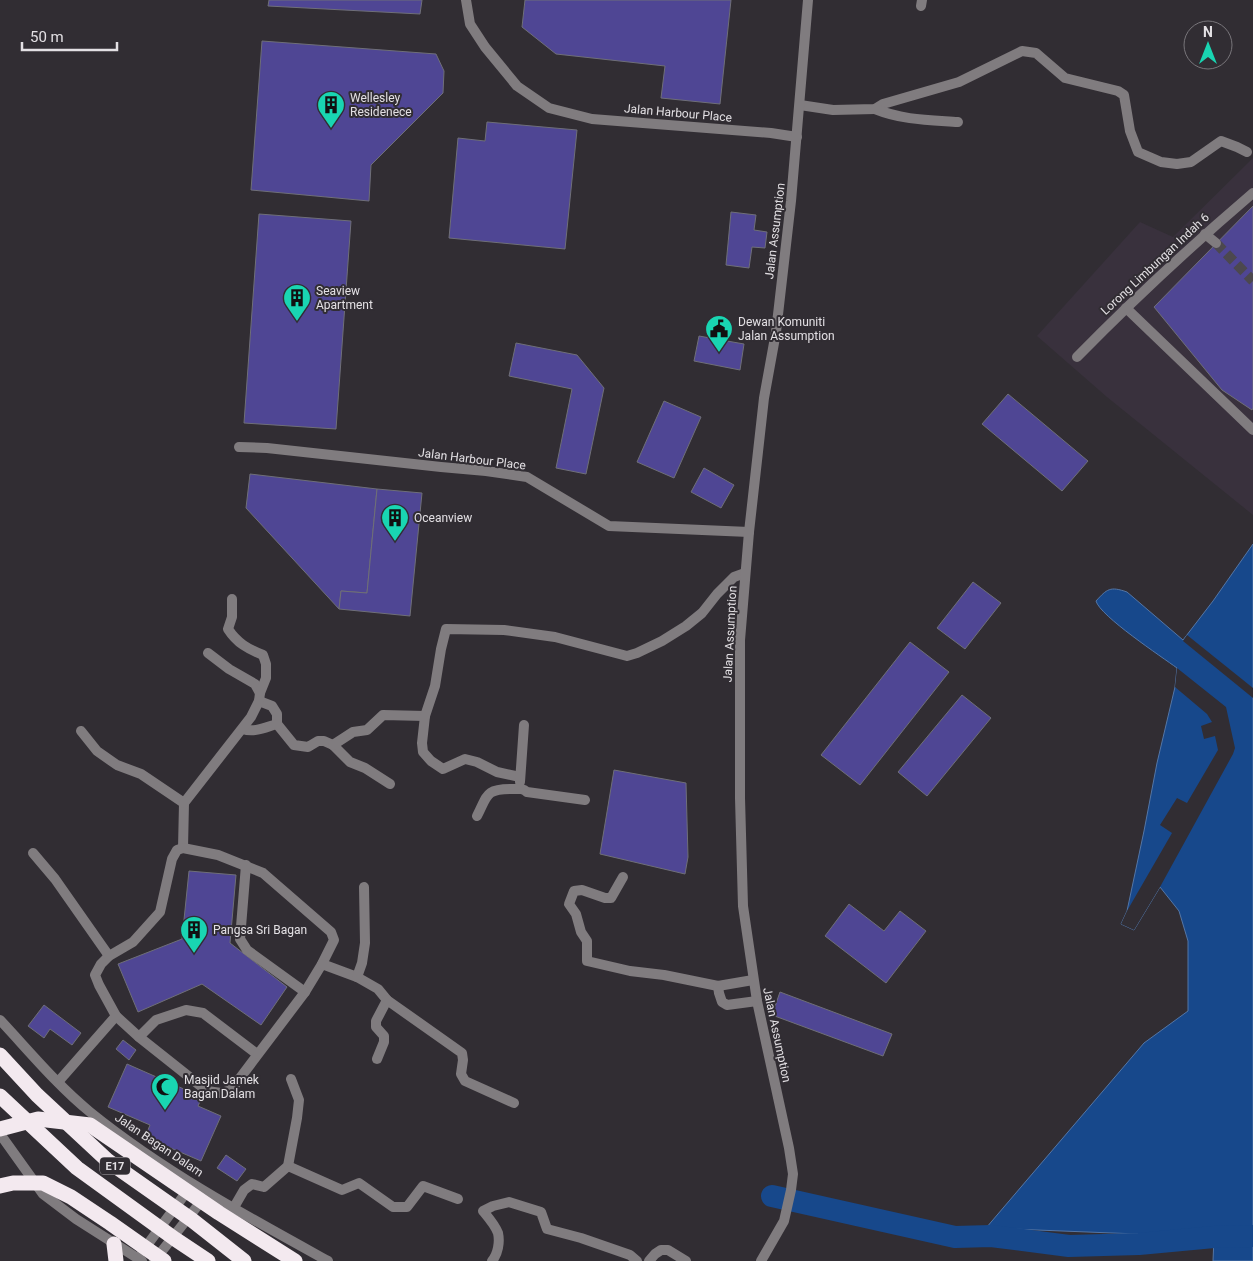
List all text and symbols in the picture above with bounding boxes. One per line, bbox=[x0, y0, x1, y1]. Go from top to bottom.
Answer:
scale bar bbox=[22, 20, 118, 52]
north arrow bbox=[1183, 20, 1233, 70]
text: N bbox=[1203, 24, 1213, 40]
text: 50 m bbox=[30, 28, 64, 46]
building icon: Wellesley Residenece bbox=[316, 90, 346, 129]
place label: Wellesley Residenece bbox=[350, 91, 412, 119]
street label: Jalan Harbour Place bbox=[623, 101, 733, 125]
street label: Jalan Assumption bbox=[762, 182, 788, 280]
street label: Lorong Limbungan Indah 6 bbox=[1098, 210, 1212, 318]
building icon: Seaview Apartment bbox=[282, 283, 312, 322]
place label: Seaview Apartment bbox=[316, 284, 373, 312]
public building icon: Dewan Komuniti Jalan Assumption bbox=[704, 314, 734, 353]
place label: Dewan Komuniti Jalan Assumption bbox=[738, 315, 835, 343]
street label: Jalan Harbour Place bbox=[417, 445, 527, 473]
building icon: Oceanview bbox=[380, 503, 410, 542]
place label: Oceanview bbox=[414, 511, 472, 525]
street label: Jalan Assumption bbox=[720, 585, 740, 683]
building icon: Pangsa Sri Bagan bbox=[179, 915, 209, 954]
place label: Pangsa Sri Bagan bbox=[213, 923, 307, 937]
street label: Jalan Assumption bbox=[760, 986, 794, 1084]
mosque icon: Masjid Jamek Bagan Dalam bbox=[150, 1072, 180, 1111]
place label: Masjid Jamek Bagan Dalam bbox=[184, 1073, 260, 1101]
street label: Jalan Bagan Dalam bbox=[112, 1110, 206, 1180]
road number: E17 bbox=[100, 1158, 130, 1174]

